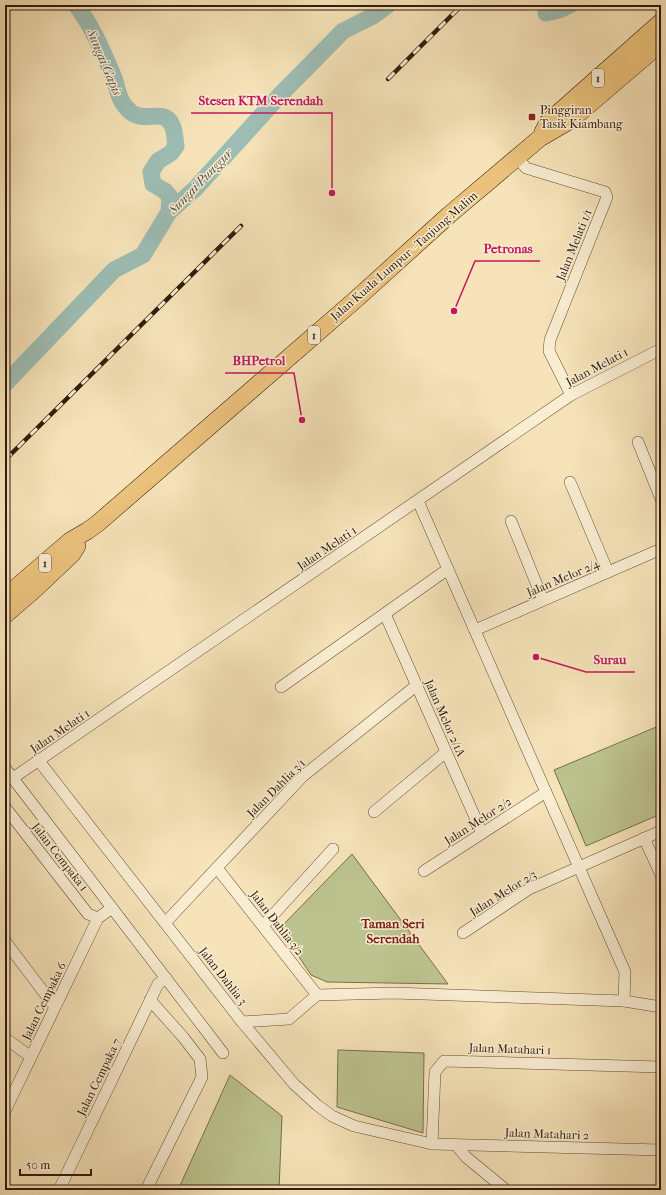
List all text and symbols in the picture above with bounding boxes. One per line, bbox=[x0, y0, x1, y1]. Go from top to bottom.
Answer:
water label: Sungai Gapis bbox=[84, 26, 126, 98]
road number: 1 bbox=[592, 69, 604, 87]
callout: Stesen KTM Serendah bbox=[191, 88, 332, 113]
text: Stesen KTM Serendah bbox=[199, 93, 324, 108]
place label: Pinggiran Tasik Kiambang bbox=[540, 103, 623, 131]
marker: Pinggiran Tasik Kiambang bbox=[527, 112, 537, 122]
water label: Sungai Punggur bbox=[165, 145, 236, 218]
street label: Jalan Kuala Lumpur - Tanjung Malim bbox=[327, 188, 480, 324]
street label: Jalan Melati 1/1 bbox=[553, 207, 595, 284]
callout: Petronas bbox=[475, 236, 540, 261]
text: Petronas bbox=[484, 241, 533, 256]
road number: 1 bbox=[308, 326, 320, 344]
street label: Jalan Melati 1 bbox=[563, 345, 631, 390]
callout: BHPetrol bbox=[225, 348, 294, 373]
text: BHPetrol bbox=[233, 353, 286, 368]
street label: Jalan Melati 1 bbox=[294, 523, 359, 574]
road number: 1 bbox=[39, 554, 51, 572]
street label: Jalan Melor 2/4 bbox=[524, 556, 602, 600]
callout: Surau bbox=[586, 647, 635, 672]
text: Surau bbox=[594, 652, 627, 667]
street label: Jalan Melor 2/1A bbox=[421, 676, 468, 759]
street label: Jalan Melati 1 bbox=[27, 706, 92, 757]
street label: Jalan Dahlia 3/1 bbox=[243, 756, 308, 821]
street label: Jalan Melor 2/2 bbox=[441, 794, 514, 848]
street label: Jalan Cempaka 1 bbox=[28, 819, 91, 894]
street label: Jalan Melor 2/3 bbox=[466, 867, 539, 920]
street label: Jalan Dahlia 3/2 bbox=[247, 887, 307, 958]
district label: Taman Seri Serendah bbox=[360, 916, 425, 946]
street label: Jalan Dahlia 3 bbox=[195, 943, 250, 1008]
street label: Jalan Cempaka 6 bbox=[19, 959, 69, 1043]
street label: Jalan Cempaka 7 bbox=[74, 1036, 124, 1119]
street label: Jalan Matahari 1 bbox=[468, 1041, 551, 1057]
street label: Jalan Matahari 2 bbox=[504, 1125, 589, 1142]
scale bar bbox=[20, 1151, 91, 1177]
text: 50 m bbox=[26, 1158, 50, 1172]

